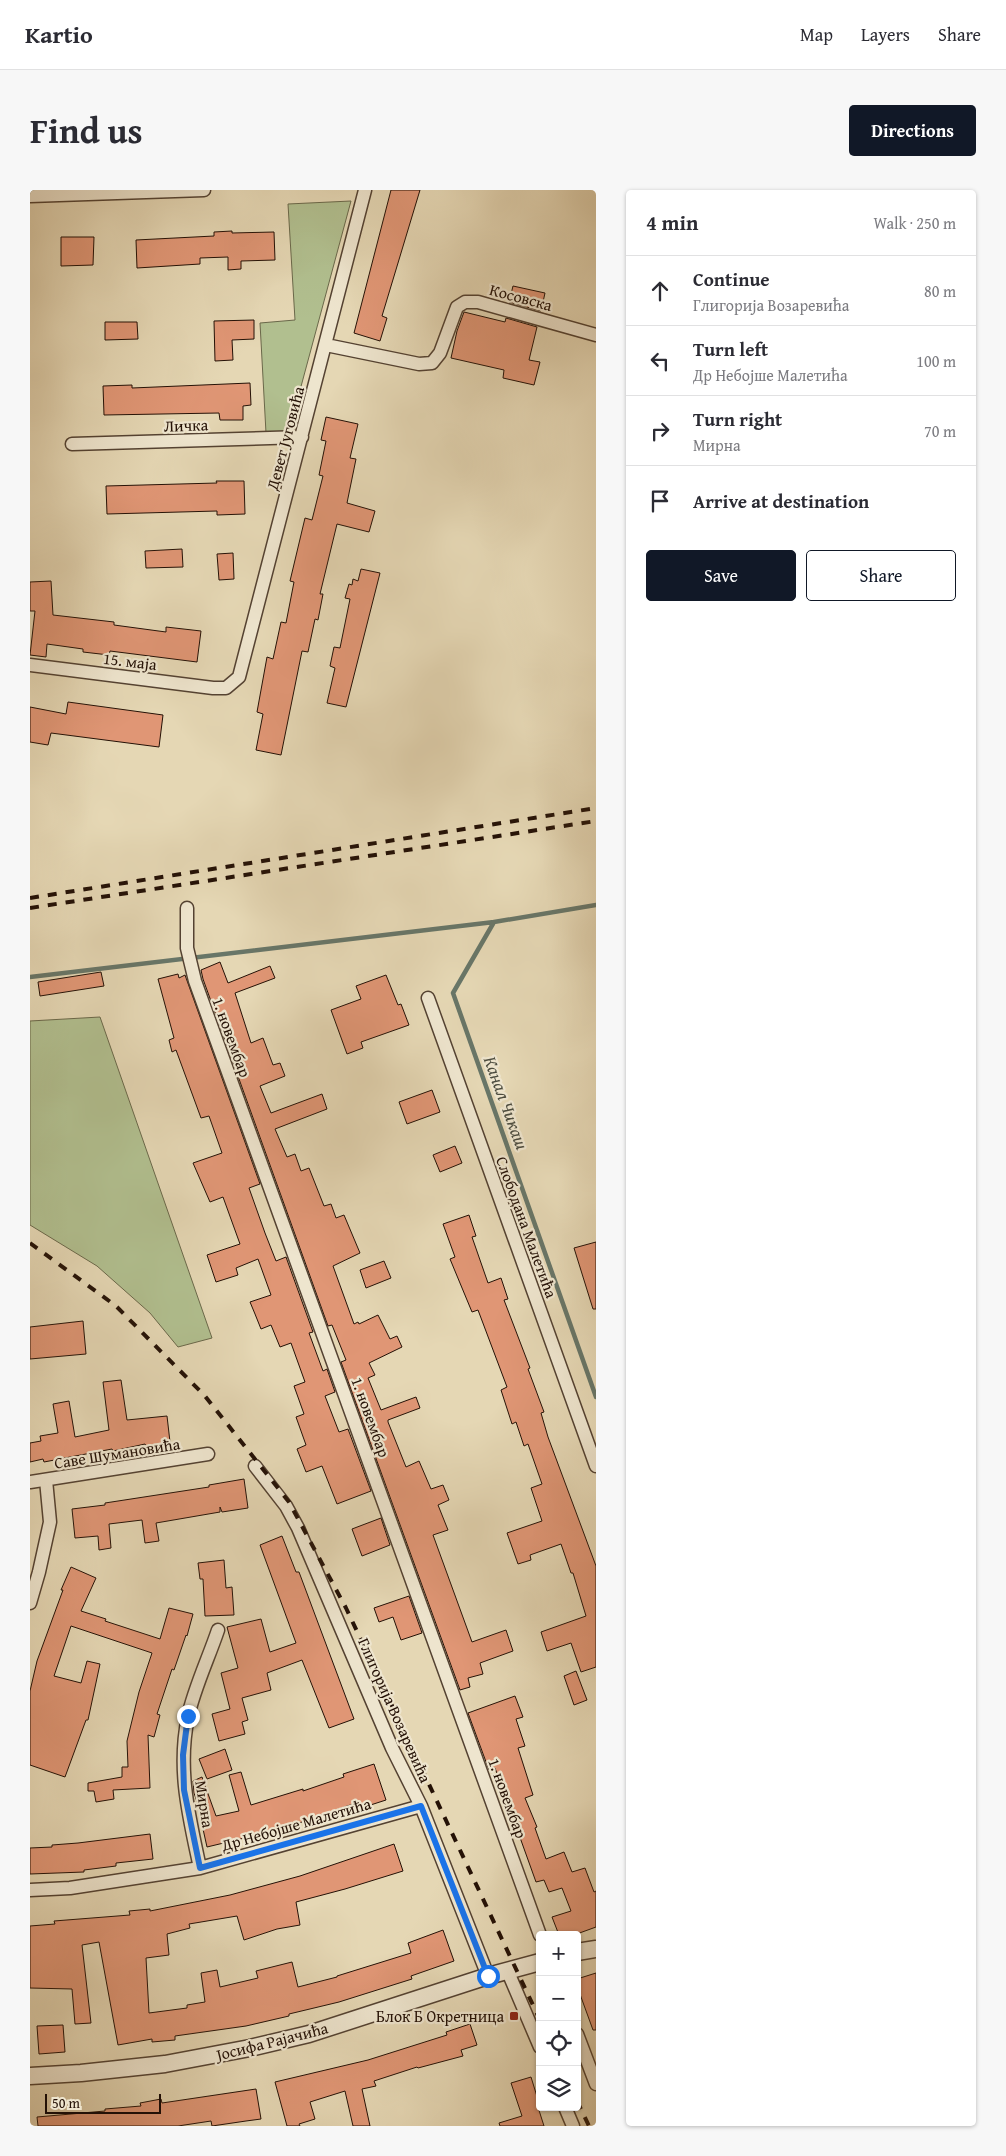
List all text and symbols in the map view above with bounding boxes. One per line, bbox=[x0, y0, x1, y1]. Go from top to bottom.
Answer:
text: Kartio bbox=[25, 17, 93, 52]
text: Map bbox=[800, 21, 833, 48]
text: Layers bbox=[861, 21, 910, 48]
text: Share bbox=[938, 21, 981, 48]
text: Find us bbox=[30, 105, 143, 156]
button: Directions bbox=[849, 105, 976, 156]
text: 4 min bbox=[646, 207, 698, 238]
text: Walk · 250 m bbox=[873, 211, 956, 235]
text: Continue bbox=[693, 265, 770, 293]
street label: Косовска bbox=[487, 277, 555, 317]
icon: ahead bbox=[646, 277, 674, 305]
text: 80 m bbox=[924, 279, 956, 303]
text: Глигорија Возаревића bbox=[693, 293, 849, 317]
text: Turn left bbox=[693, 335, 768, 363]
icon: left bbox=[646, 347, 674, 375]
text: 100 m bbox=[916, 349, 956, 373]
text: Др Небојше Малетића bbox=[693, 363, 848, 387]
street label: Девет Југовића bbox=[259, 383, 310, 493]
text: Turn right bbox=[693, 405, 782, 433]
street label: Личка bbox=[163, 412, 209, 438]
icon: right bbox=[646, 417, 674, 445]
text: 70 m bbox=[924, 419, 956, 443]
text: Мирна bbox=[693, 433, 741, 457]
icon: arrive bbox=[646, 487, 674, 515]
text: Arrive at destination bbox=[693, 487, 869, 515]
button: Save bbox=[646, 550, 796, 601]
button: Share bbox=[806, 550, 956, 601]
street label: 15. маја bbox=[102, 646, 159, 676]
street label: 1. новембар bbox=[206, 994, 258, 1081]
water label: Канал Чикаш bbox=[477, 1052, 536, 1153]
street label: Слободана Малетића bbox=[490, 1153, 564, 1302]
street label: 1. новембар bbox=[345, 1374, 397, 1461]
street label: Саве Шумановића bbox=[52, 1431, 182, 1475]
street label: Глигорија Возаревића bbox=[352, 1634, 438, 1787]
route end bbox=[177, 1705, 200, 1728]
street label: 1. новембар bbox=[482, 1755, 534, 1842]
street label: Мирна bbox=[189, 1779, 221, 1830]
street label: Др Небојше Малетића bbox=[217, 1791, 374, 1857]
map controls bbox=[536, 1931, 581, 2111]
button: + bbox=[536, 1931, 581, 1976]
route start bbox=[477, 1965, 500, 1988]
button: − bbox=[536, 1976, 581, 2021]
place label: Блок Б Окретница bbox=[376, 2004, 504, 2028]
marker: Блок Б Окретница bbox=[508, 2010, 520, 2022]
street label: Јосифа Рајачића bbox=[212, 2015, 331, 2067]
button: locate bbox=[536, 2021, 581, 2066]
button: layers bbox=[536, 2066, 581, 2111]
scale bar bbox=[45, 2091, 161, 2114]
text: 50 m bbox=[52, 2093, 80, 2113]

